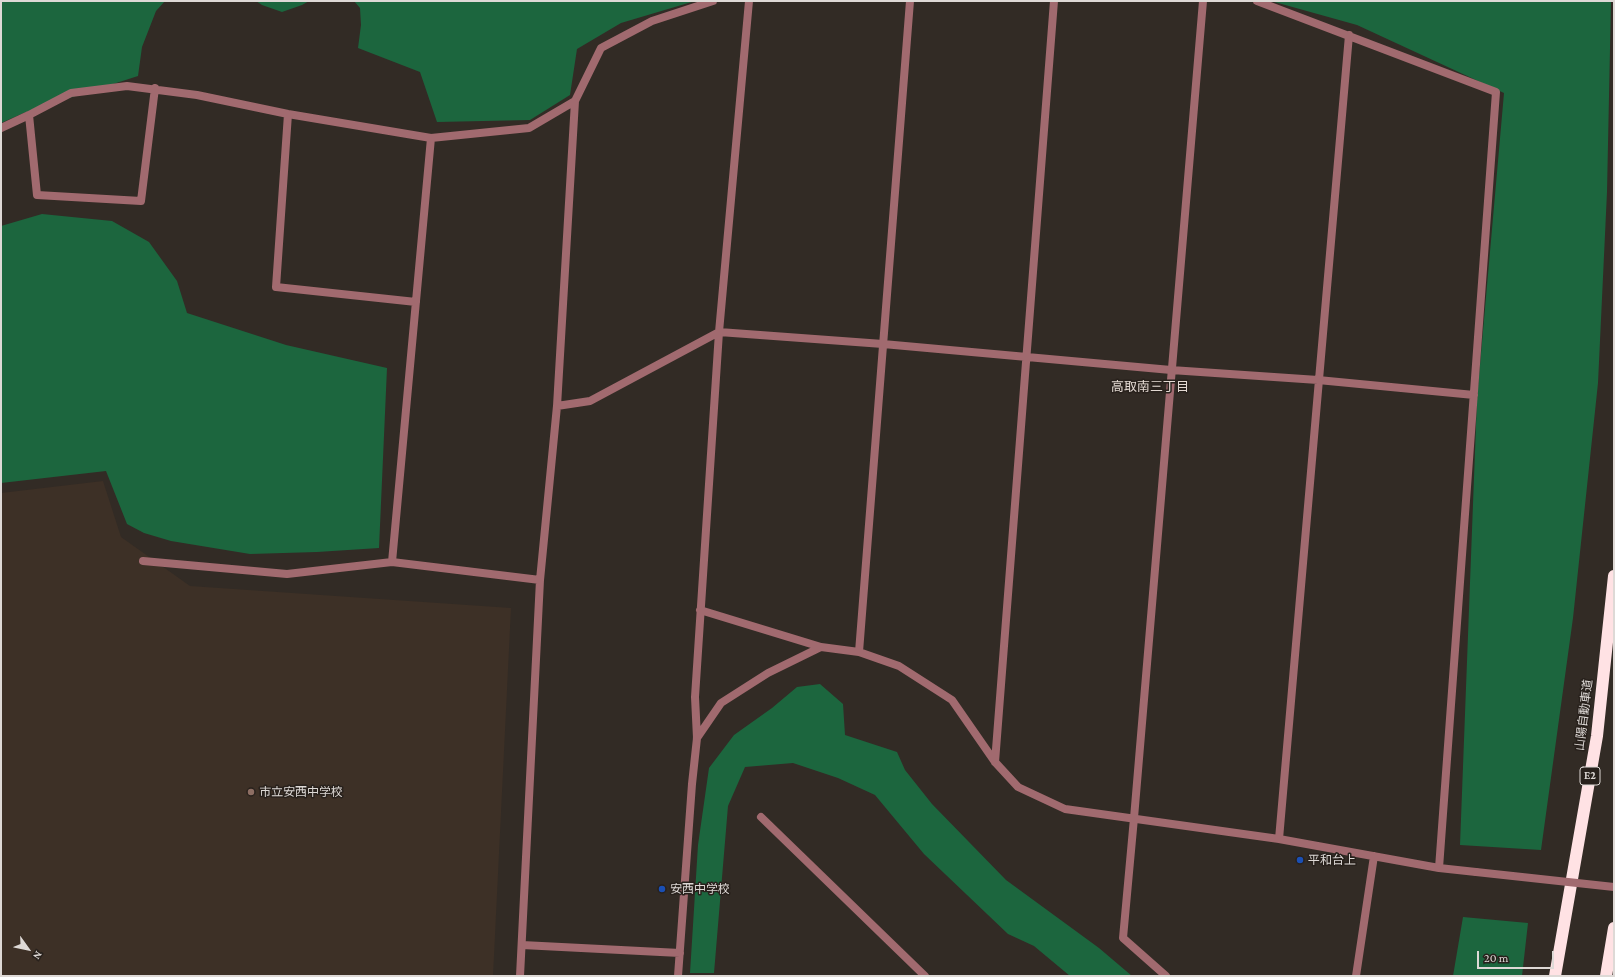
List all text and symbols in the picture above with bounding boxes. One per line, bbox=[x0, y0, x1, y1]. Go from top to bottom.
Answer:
district label: 高取南三丁目 bbox=[1111, 379, 1189, 395]
street label: 山陽自動車道 bbox=[1572, 678, 1596, 752]
road number: E2 bbox=[1580, 767, 1600, 785]
place label: 市立安西中学校 bbox=[259, 785, 343, 799]
marker: 市立安西中学校 bbox=[246, 787, 256, 797]
place label: 平和台上 bbox=[1308, 853, 1356, 867]
marker: 平和台上 bbox=[1295, 855, 1305, 865]
place label: 安西中学校 bbox=[670, 882, 730, 896]
marker: 安西中学校 bbox=[657, 884, 667, 894]
north arrow bbox=[8, 929, 48, 969]
scale bar bbox=[1479, 943, 1556, 969]
text: N bbox=[31, 949, 45, 962]
text: 20 m bbox=[1484, 951, 1508, 965]

